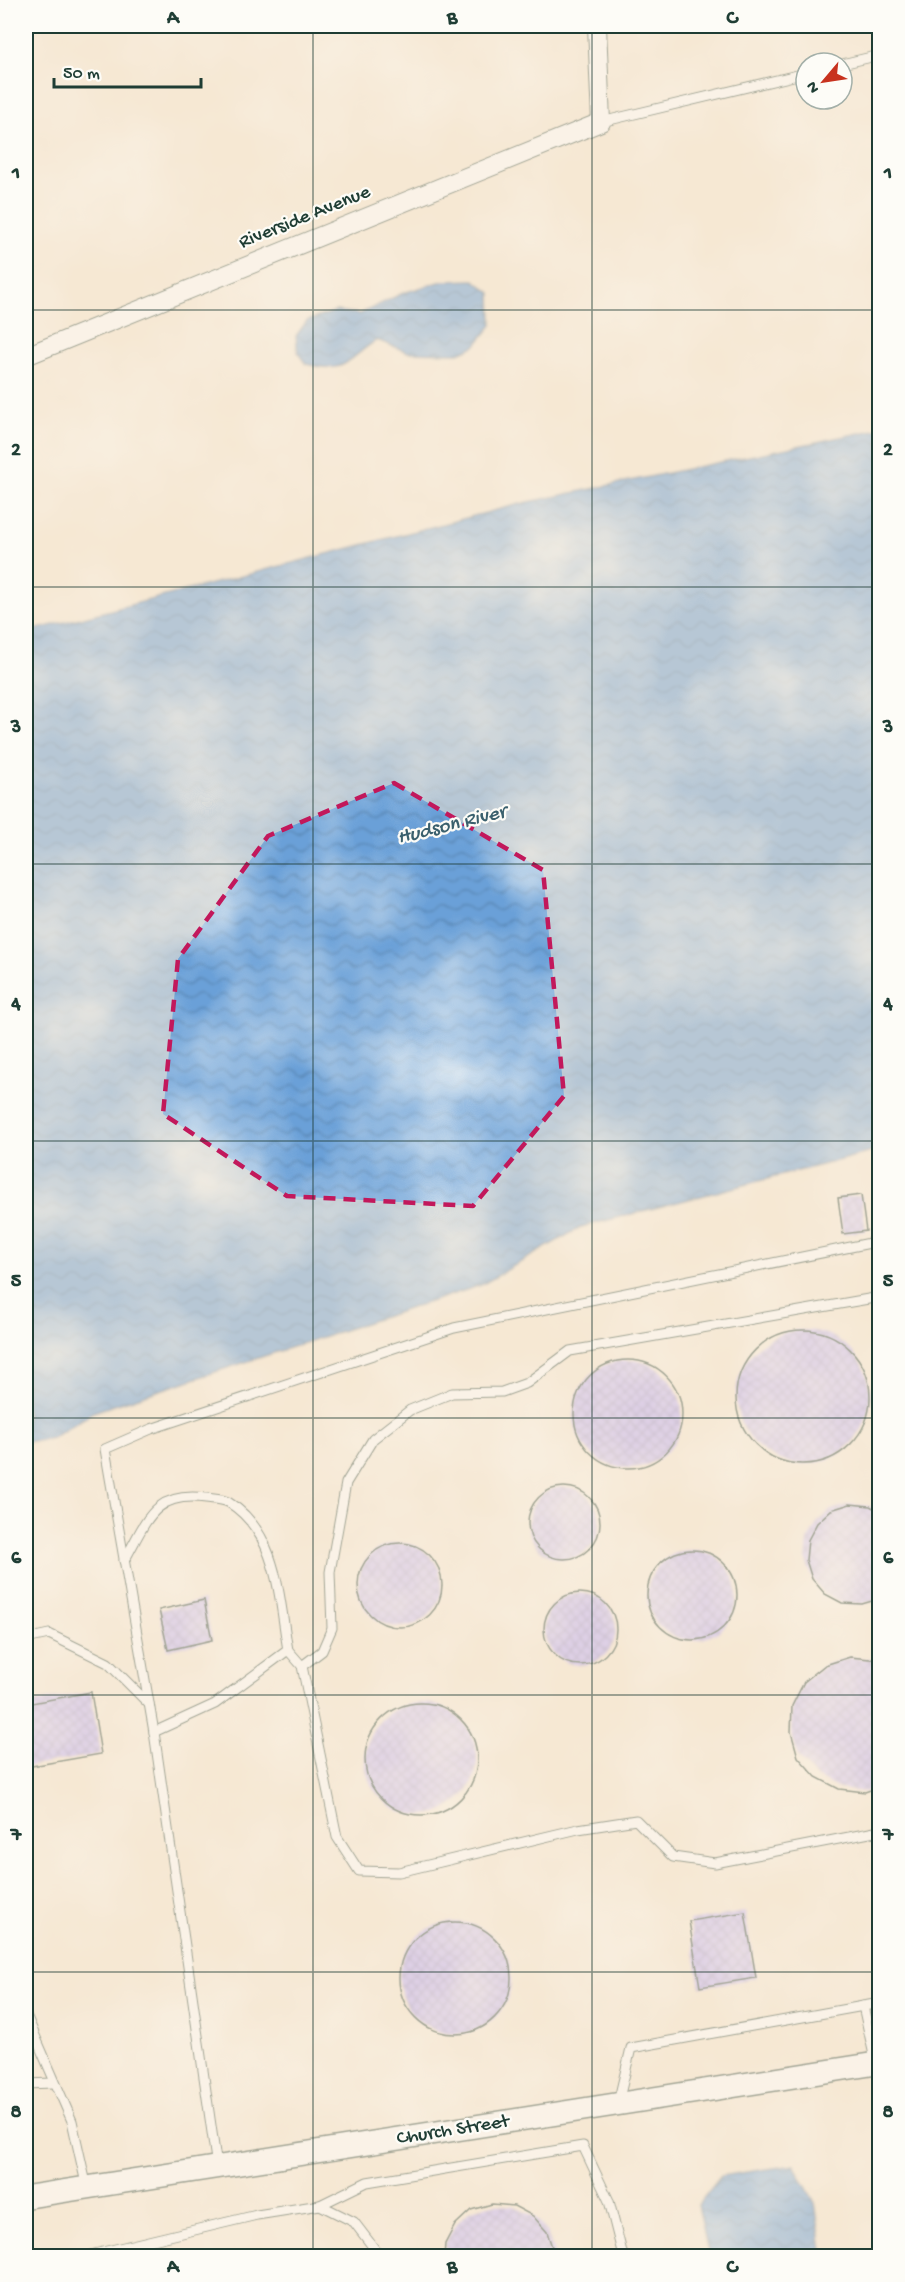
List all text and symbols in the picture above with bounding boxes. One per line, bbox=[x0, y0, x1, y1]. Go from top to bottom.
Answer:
text: A bbox=[166, 8, 181, 31]
text: B bbox=[446, 8, 458, 31]
text: C bbox=[726, 8, 740, 31]
scale bar bbox=[54, 51, 201, 89]
north arrow bbox=[794, 51, 854, 111]
text: 50 m bbox=[63, 64, 100, 85]
text: N bbox=[803, 77, 825, 96]
text: 1 bbox=[11, 163, 20, 186]
text: 1 bbox=[883, 163, 892, 186]
street label: Riverside Avenue bbox=[236, 181, 375, 255]
text: 2 bbox=[11, 440, 21, 463]
text: 2 bbox=[883, 440, 893, 463]
text: 3 bbox=[10, 717, 21, 740]
text: 3 bbox=[882, 717, 893, 740]
water label: Hudson River bbox=[395, 799, 513, 852]
text: 4 bbox=[10, 994, 21, 1017]
text: 4 bbox=[882, 994, 893, 1017]
text: 5 bbox=[11, 1271, 22, 1294]
text: 5 bbox=[883, 1271, 894, 1294]
text: 6 bbox=[11, 1548, 22, 1571]
text: 6 bbox=[883, 1548, 894, 1571]
text: 7 bbox=[10, 1825, 23, 1848]
text: 7 bbox=[882, 1825, 895, 1848]
text: 8 bbox=[11, 2102, 22, 2125]
text: 8 bbox=[883, 2102, 894, 2125]
street label: Church Street bbox=[395, 2110, 513, 2151]
text: A bbox=[166, 2257, 181, 2280]
text: B bbox=[446, 2257, 458, 2280]
text: C bbox=[726, 2257, 740, 2280]

